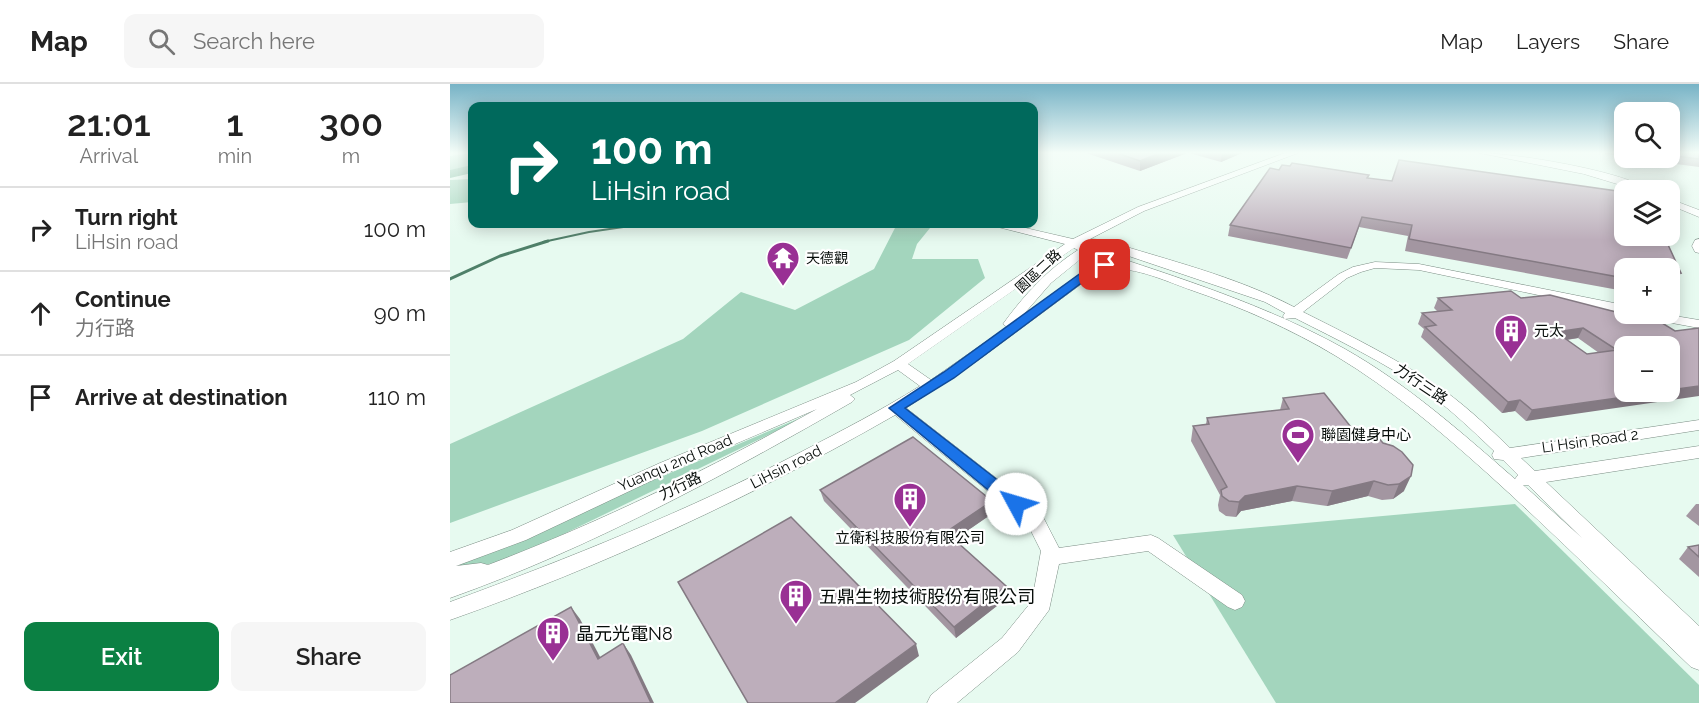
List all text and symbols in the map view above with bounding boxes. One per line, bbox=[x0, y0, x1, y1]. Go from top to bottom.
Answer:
search box bbox=[124, 14, 544, 68]
text: Map bbox=[30, 25, 88, 58]
icon: search bbox=[145, 25, 178, 58]
text: Search here bbox=[193, 28, 315, 54]
text: Map bbox=[1440, 29, 1483, 54]
text: Layers bbox=[1516, 29, 1580, 54]
text: Share bbox=[1613, 29, 1669, 54]
text: 21:01 bbox=[67, 102, 151, 144]
text: 1 bbox=[226, 102, 243, 144]
text: 300 bbox=[319, 102, 383, 144]
map controls bbox=[1614, 102, 1680, 402]
button: search bbox=[1614, 102, 1680, 168]
text: 100 m bbox=[591, 125, 713, 174]
icon: right bbox=[492, 126, 570, 204]
text: Arrival bbox=[80, 144, 138, 168]
text: min bbox=[218, 144, 252, 168]
text: m bbox=[342, 144, 360, 168]
text: LiHsin road bbox=[591, 175, 731, 206]
button: layers bbox=[1614, 180, 1680, 246]
text: Turn right bbox=[75, 204, 178, 230]
icon: right bbox=[24, 213, 57, 246]
text: 100 m bbox=[364, 216, 426, 242]
text: LiHsin road bbox=[75, 230, 178, 254]
pin bbox=[1079, 239, 1130, 290]
temple icon: 天德觀 bbox=[765, 240, 801, 287]
street label: 園區二路 bbox=[1012, 246, 1064, 296]
icon: arrive bbox=[1088, 248, 1121, 281]
place label: 天德觀 bbox=[806, 250, 848, 266]
button: + bbox=[1614, 258, 1680, 324]
text: Continue bbox=[75, 286, 171, 312]
icon: ahead bbox=[24, 297, 57, 330]
text: 90 m bbox=[374, 300, 426, 326]
building icon: 元太 bbox=[1493, 313, 1529, 360]
text: 力行路 bbox=[75, 316, 135, 340]
place label: 元太 bbox=[1534, 322, 1564, 340]
button: − bbox=[1614, 336, 1680, 402]
street label: 力行三路 bbox=[1391, 360, 1451, 408]
icon: arrive bbox=[24, 381, 57, 414]
text: Arrive at destination bbox=[75, 384, 288, 410]
text: 110 m bbox=[368, 384, 426, 410]
sports icon: 聯園健身中心 bbox=[1280, 417, 1316, 464]
street label: Li Hsin Road 2 bbox=[1540, 425, 1640, 457]
place label: 聯園健身中心 bbox=[1321, 426, 1411, 444]
street label: Yuanqu 2nd Road bbox=[615, 431, 735, 495]
street label: LiHsin road bbox=[747, 441, 825, 493]
street label: 力行路 bbox=[656, 468, 704, 504]
position arrow bbox=[984, 472, 1048, 536]
building icon: 立衛科技股份有限公司 bbox=[892, 481, 928, 528]
place label: 立衛科技股份有限公司 bbox=[835, 529, 985, 547]
building icon: 五鼎生物技術股份有限公司 bbox=[778, 578, 814, 625]
place label: 五鼎生物技術股份有限公司 bbox=[819, 586, 1035, 607]
building icon: 晶元光電N8 bbox=[535, 615, 571, 662]
button: Exit bbox=[24, 622, 219, 691]
button: Share bbox=[231, 622, 426, 691]
place label: 晶元光電N8 bbox=[576, 623, 673, 644]

